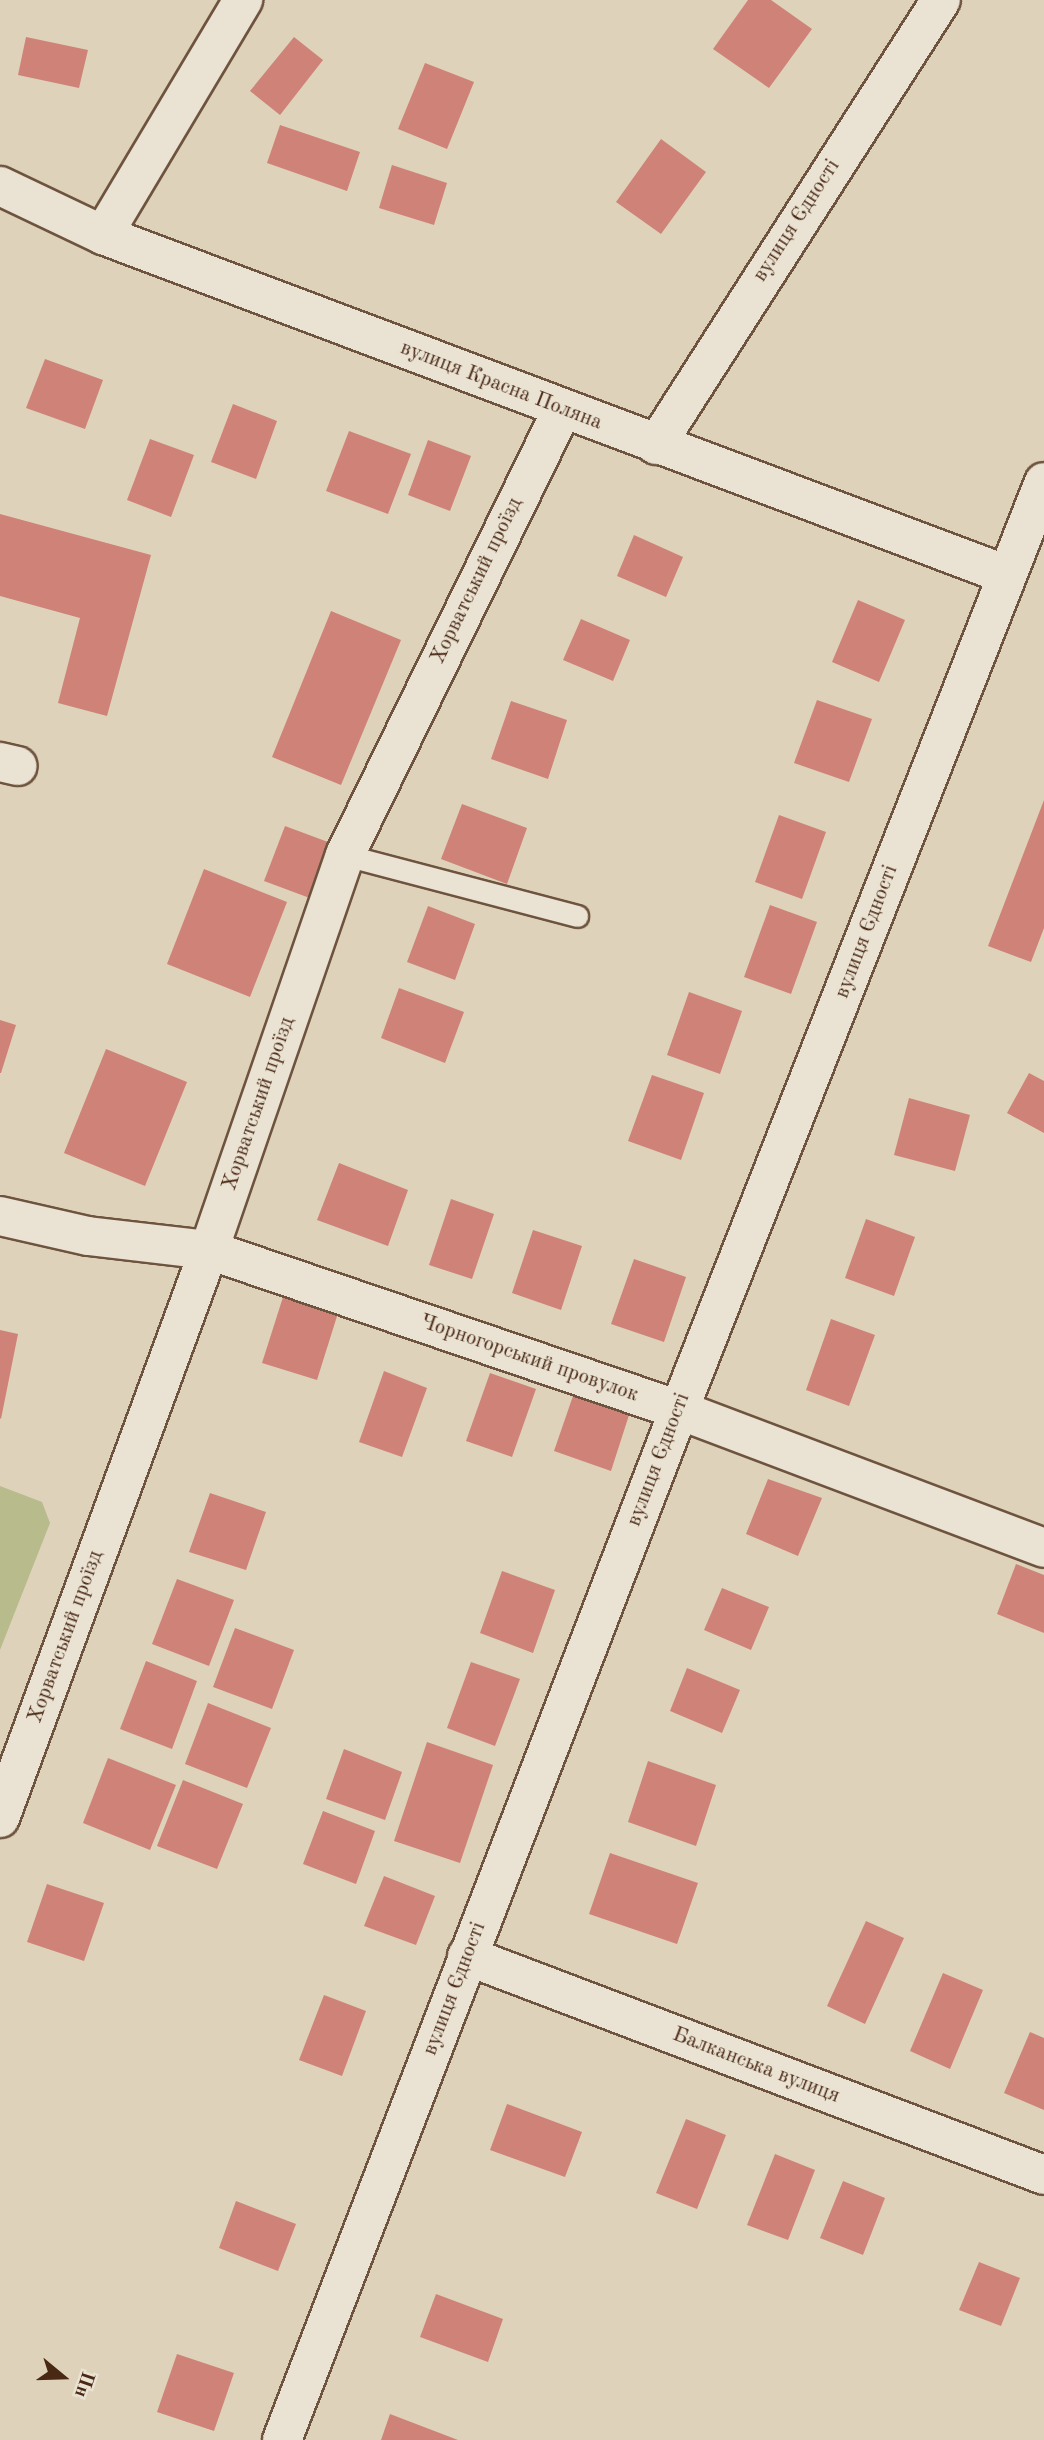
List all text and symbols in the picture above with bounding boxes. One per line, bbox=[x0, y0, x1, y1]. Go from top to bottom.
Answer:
street label: вулиця Єдності bbox=[748, 155, 846, 287]
street label: вулиця Красна Поляна bbox=[397, 336, 605, 436]
street label: Хорватський проїзд bbox=[426, 494, 528, 668]
street label: вулиця Єдності bbox=[830, 862, 904, 1002]
street label: Хорватський проїзд bbox=[217, 1014, 301, 1194]
street label: Чорногорський провулок bbox=[417, 1310, 641, 1408]
street label: вулиця Єдності bbox=[622, 1390, 696, 1530]
street label: Хорватський проїзд bbox=[23, 1547, 109, 1727]
street label: вулиця Єдності bbox=[418, 1919, 492, 2059]
street label: Балканська вулиця bbox=[669, 2022, 843, 2110]
north arrow bbox=[28, 2342, 98, 2412]
text: Пн bbox=[70, 2369, 97, 2399]

